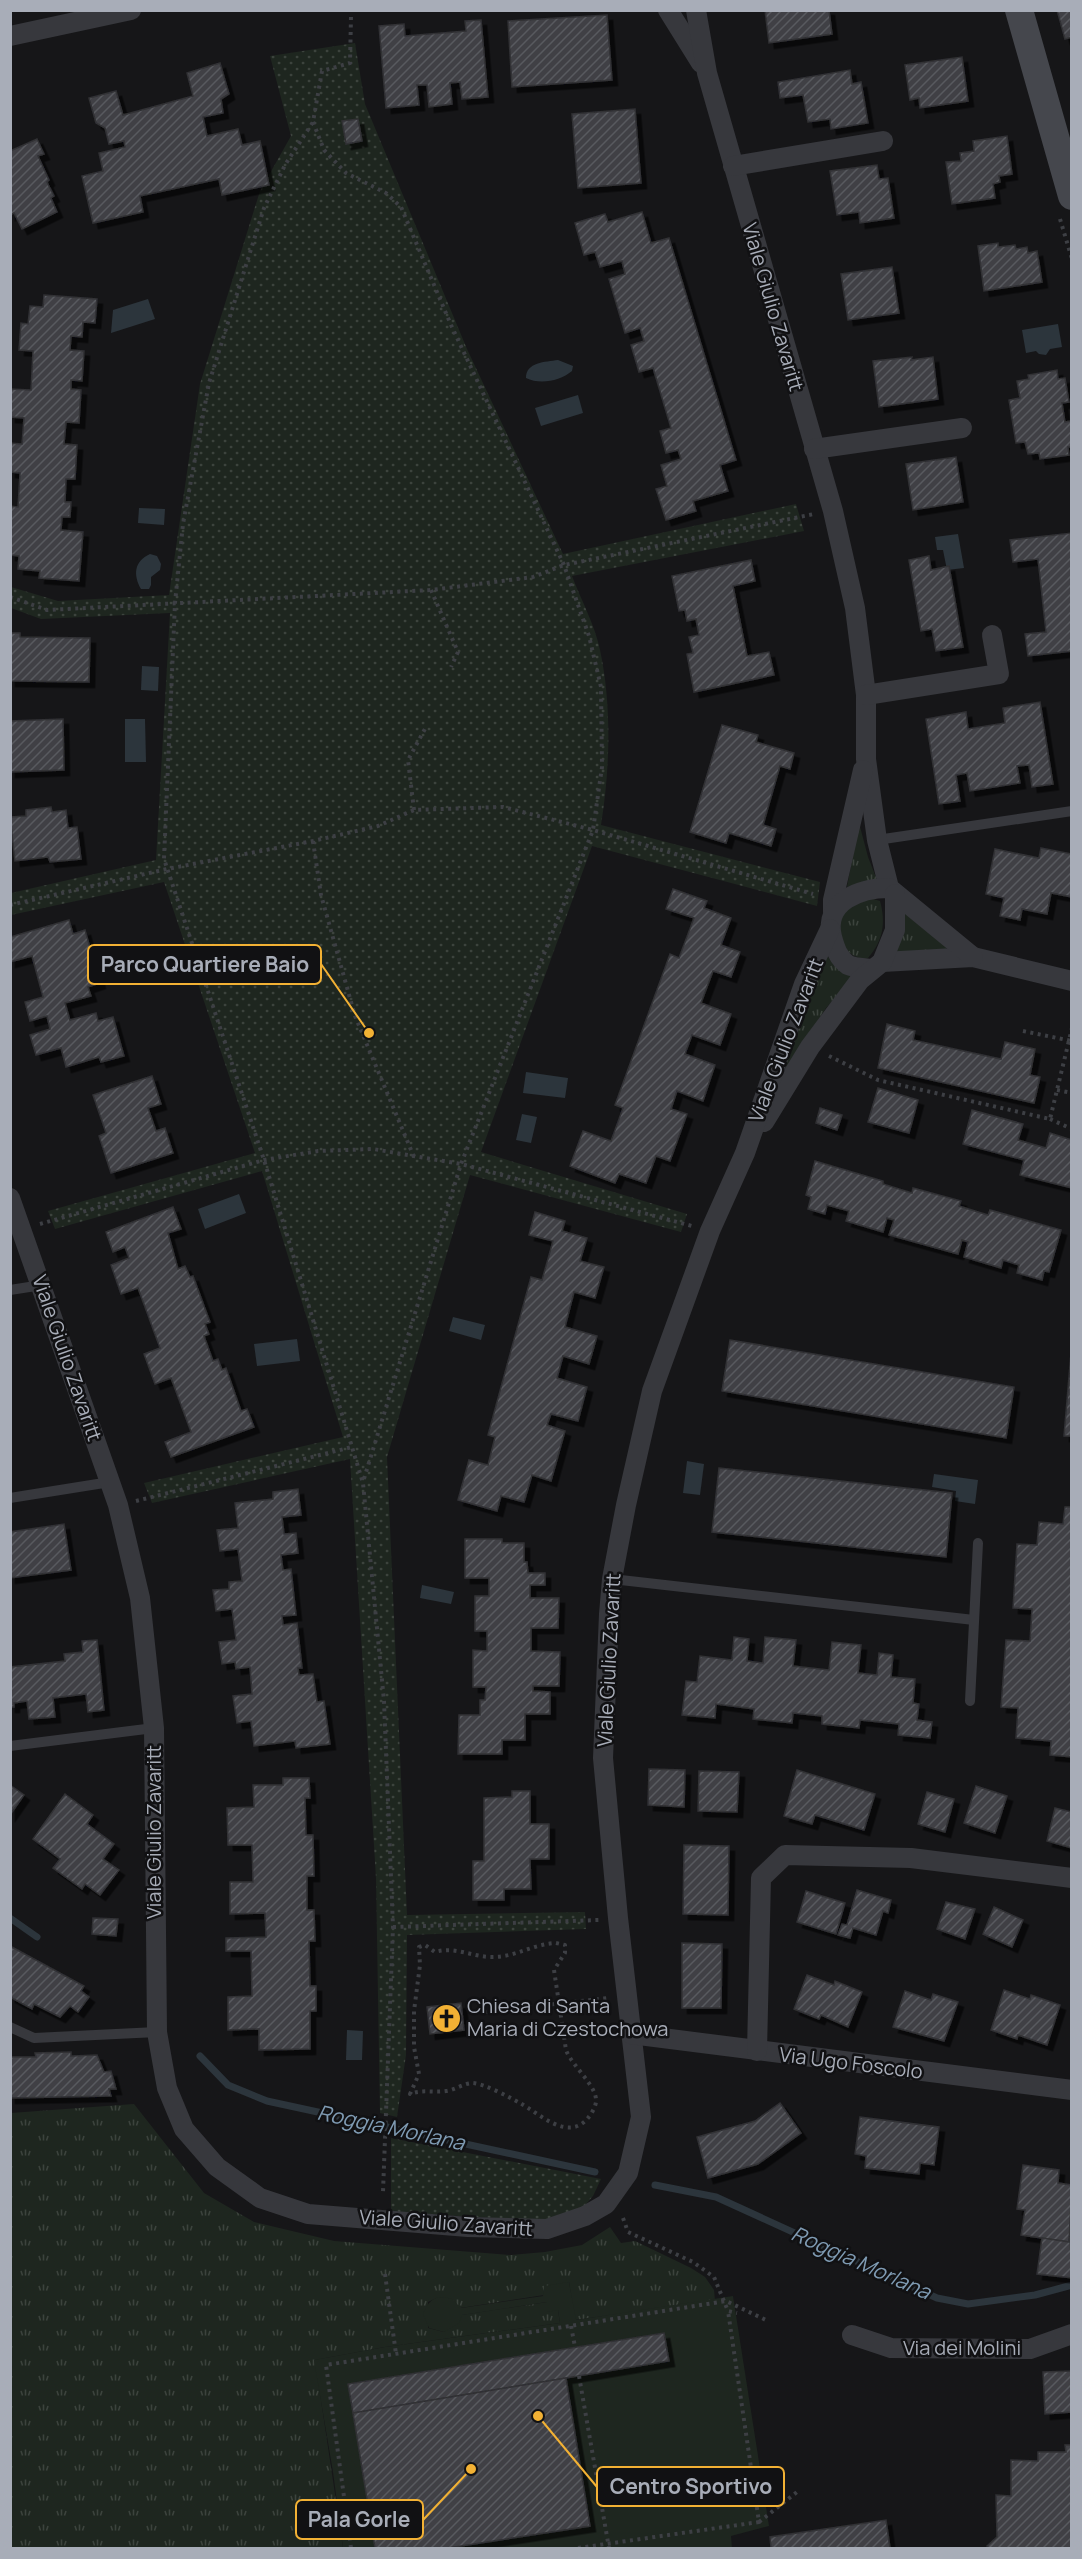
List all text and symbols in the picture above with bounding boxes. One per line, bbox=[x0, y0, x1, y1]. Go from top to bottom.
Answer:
street label: Viale Giulio Zavaritt bbox=[737, 220, 810, 394]
callout: Parco Quartiere Baio bbox=[88, 945, 321, 984]
text: Parco Quartiere Baio bbox=[101, 950, 309, 978]
street label: Viale Giulio Zavaritt bbox=[742, 954, 829, 1126]
street label: Viale Giulio Zavaritt bbox=[26, 1271, 109, 1445]
street label: Viale Giulio Zavaritt bbox=[590, 1572, 627, 1748]
street label: Viale Giulio Zavaritt bbox=[140, 1745, 167, 1919]
place label: Chiesa di Santa Maria di Czestochowa bbox=[467, 1992, 668, 2042]
church icon: Chiesa di Santa Maria di Czestochowa bbox=[430, 2002, 462, 2034]
street label: Via Ugo Foscolo bbox=[778, 2040, 924, 2085]
water label: Roggia Morlana bbox=[315, 2098, 469, 2157]
street label: Viale Giulio Zavaritt bbox=[358, 2203, 534, 2242]
water label: Roggia Morlana bbox=[787, 2219, 937, 2306]
street label: Via dei Molini bbox=[903, 2334, 1021, 2361]
callout: Centro Sportivo bbox=[597, 2467, 784, 2506]
text: Centro Sportivo bbox=[610, 2472, 772, 2500]
callout: Pala Gorle bbox=[296, 2500, 423, 2539]
text: Pala Gorle bbox=[308, 2505, 410, 2533]

